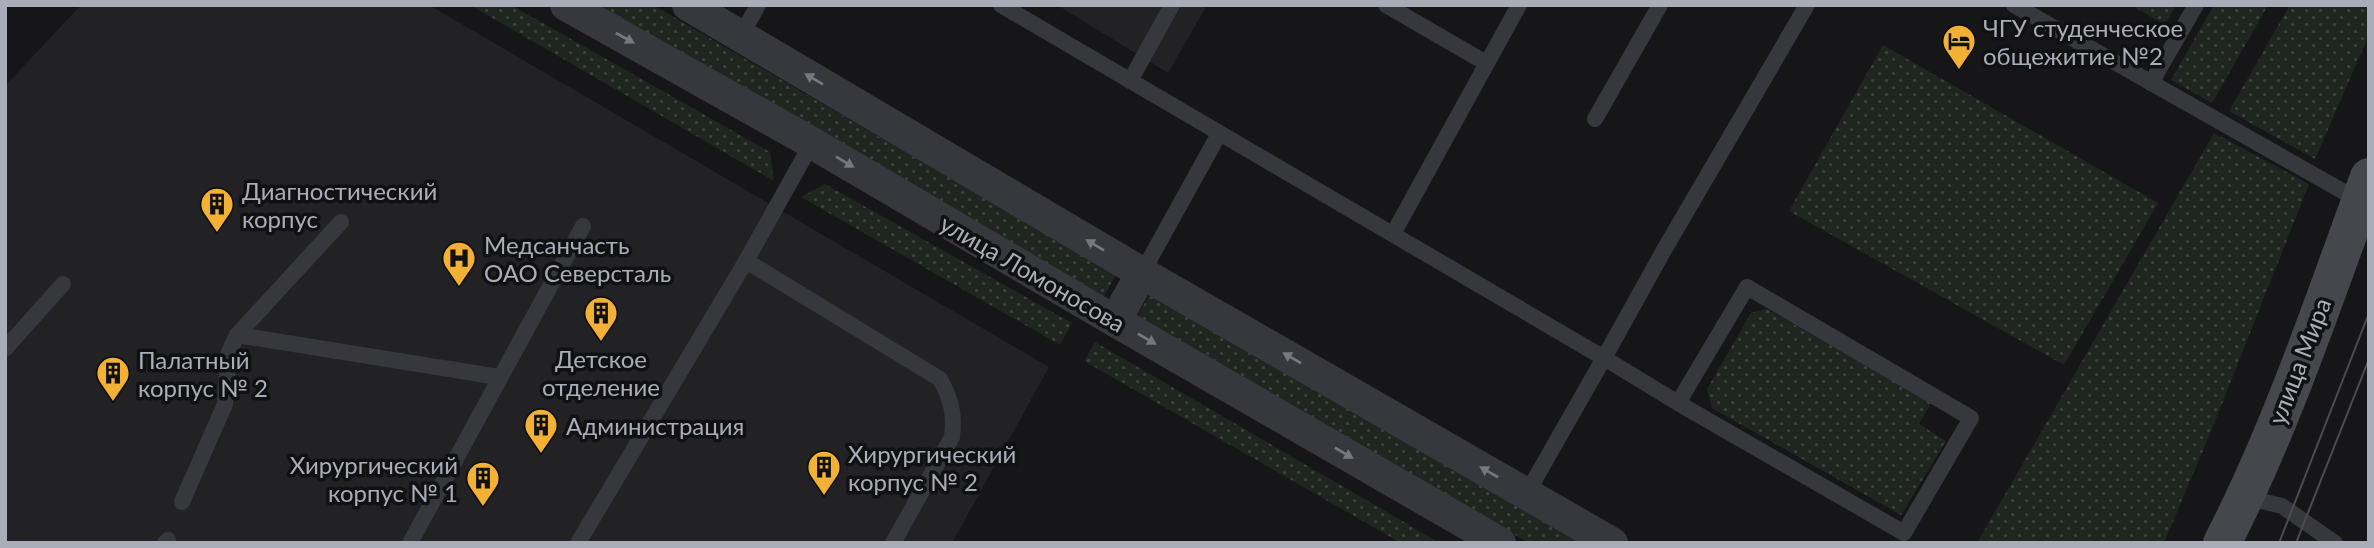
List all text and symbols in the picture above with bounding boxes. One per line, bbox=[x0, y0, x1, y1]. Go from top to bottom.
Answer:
place label: ЧГУ студенческое общежитие №2 bbox=[1983, 13, 2183, 70]
hotel icon: ЧГУ студенческое общежитие №2 bbox=[1940, 22, 1978, 71]
one-way arrow bbox=[616, 32, 636, 44]
one-way arrow bbox=[805, 73, 824, 85]
one-way arrow bbox=[835, 156, 854, 168]
place label: Диагностический корпус bbox=[242, 176, 437, 233]
building icon: Диагностический корпус bbox=[198, 185, 236, 234]
street label: улица Ломоносова bbox=[935, 208, 1131, 338]
place label: Медсанчасть ОАО Северсталь bbox=[484, 230, 671, 287]
one-way arrow bbox=[1085, 238, 1104, 251]
hospital icon: Медсанчасть ОАО Северсталь bbox=[440, 239, 478, 288]
building icon: Детское отделение bbox=[582, 294, 620, 343]
street label: улица Мира bbox=[2262, 294, 2336, 428]
one-way arrow bbox=[1137, 333, 1156, 346]
place label: Детское отделение bbox=[542, 344, 660, 401]
place label: Палатный корпус № 2 bbox=[138, 345, 268, 402]
one-way arrow bbox=[1282, 352, 1301, 364]
building icon: Палатный корпус № 2 bbox=[94, 354, 132, 403]
building icon: Администрация bbox=[522, 406, 560, 455]
place label: Администрация bbox=[566, 411, 744, 440]
place label: Хирургический корпус № 2 bbox=[848, 439, 1016, 496]
one-way arrow bbox=[1334, 447, 1353, 459]
building icon: Хирургический корпус № 2 bbox=[805, 448, 843, 497]
place label: Хирургический корпус № 1 bbox=[290, 450, 458, 507]
building icon: Хирургический корпус № 1 bbox=[464, 459, 502, 508]
one-way arrow bbox=[1479, 466, 1499, 478]

